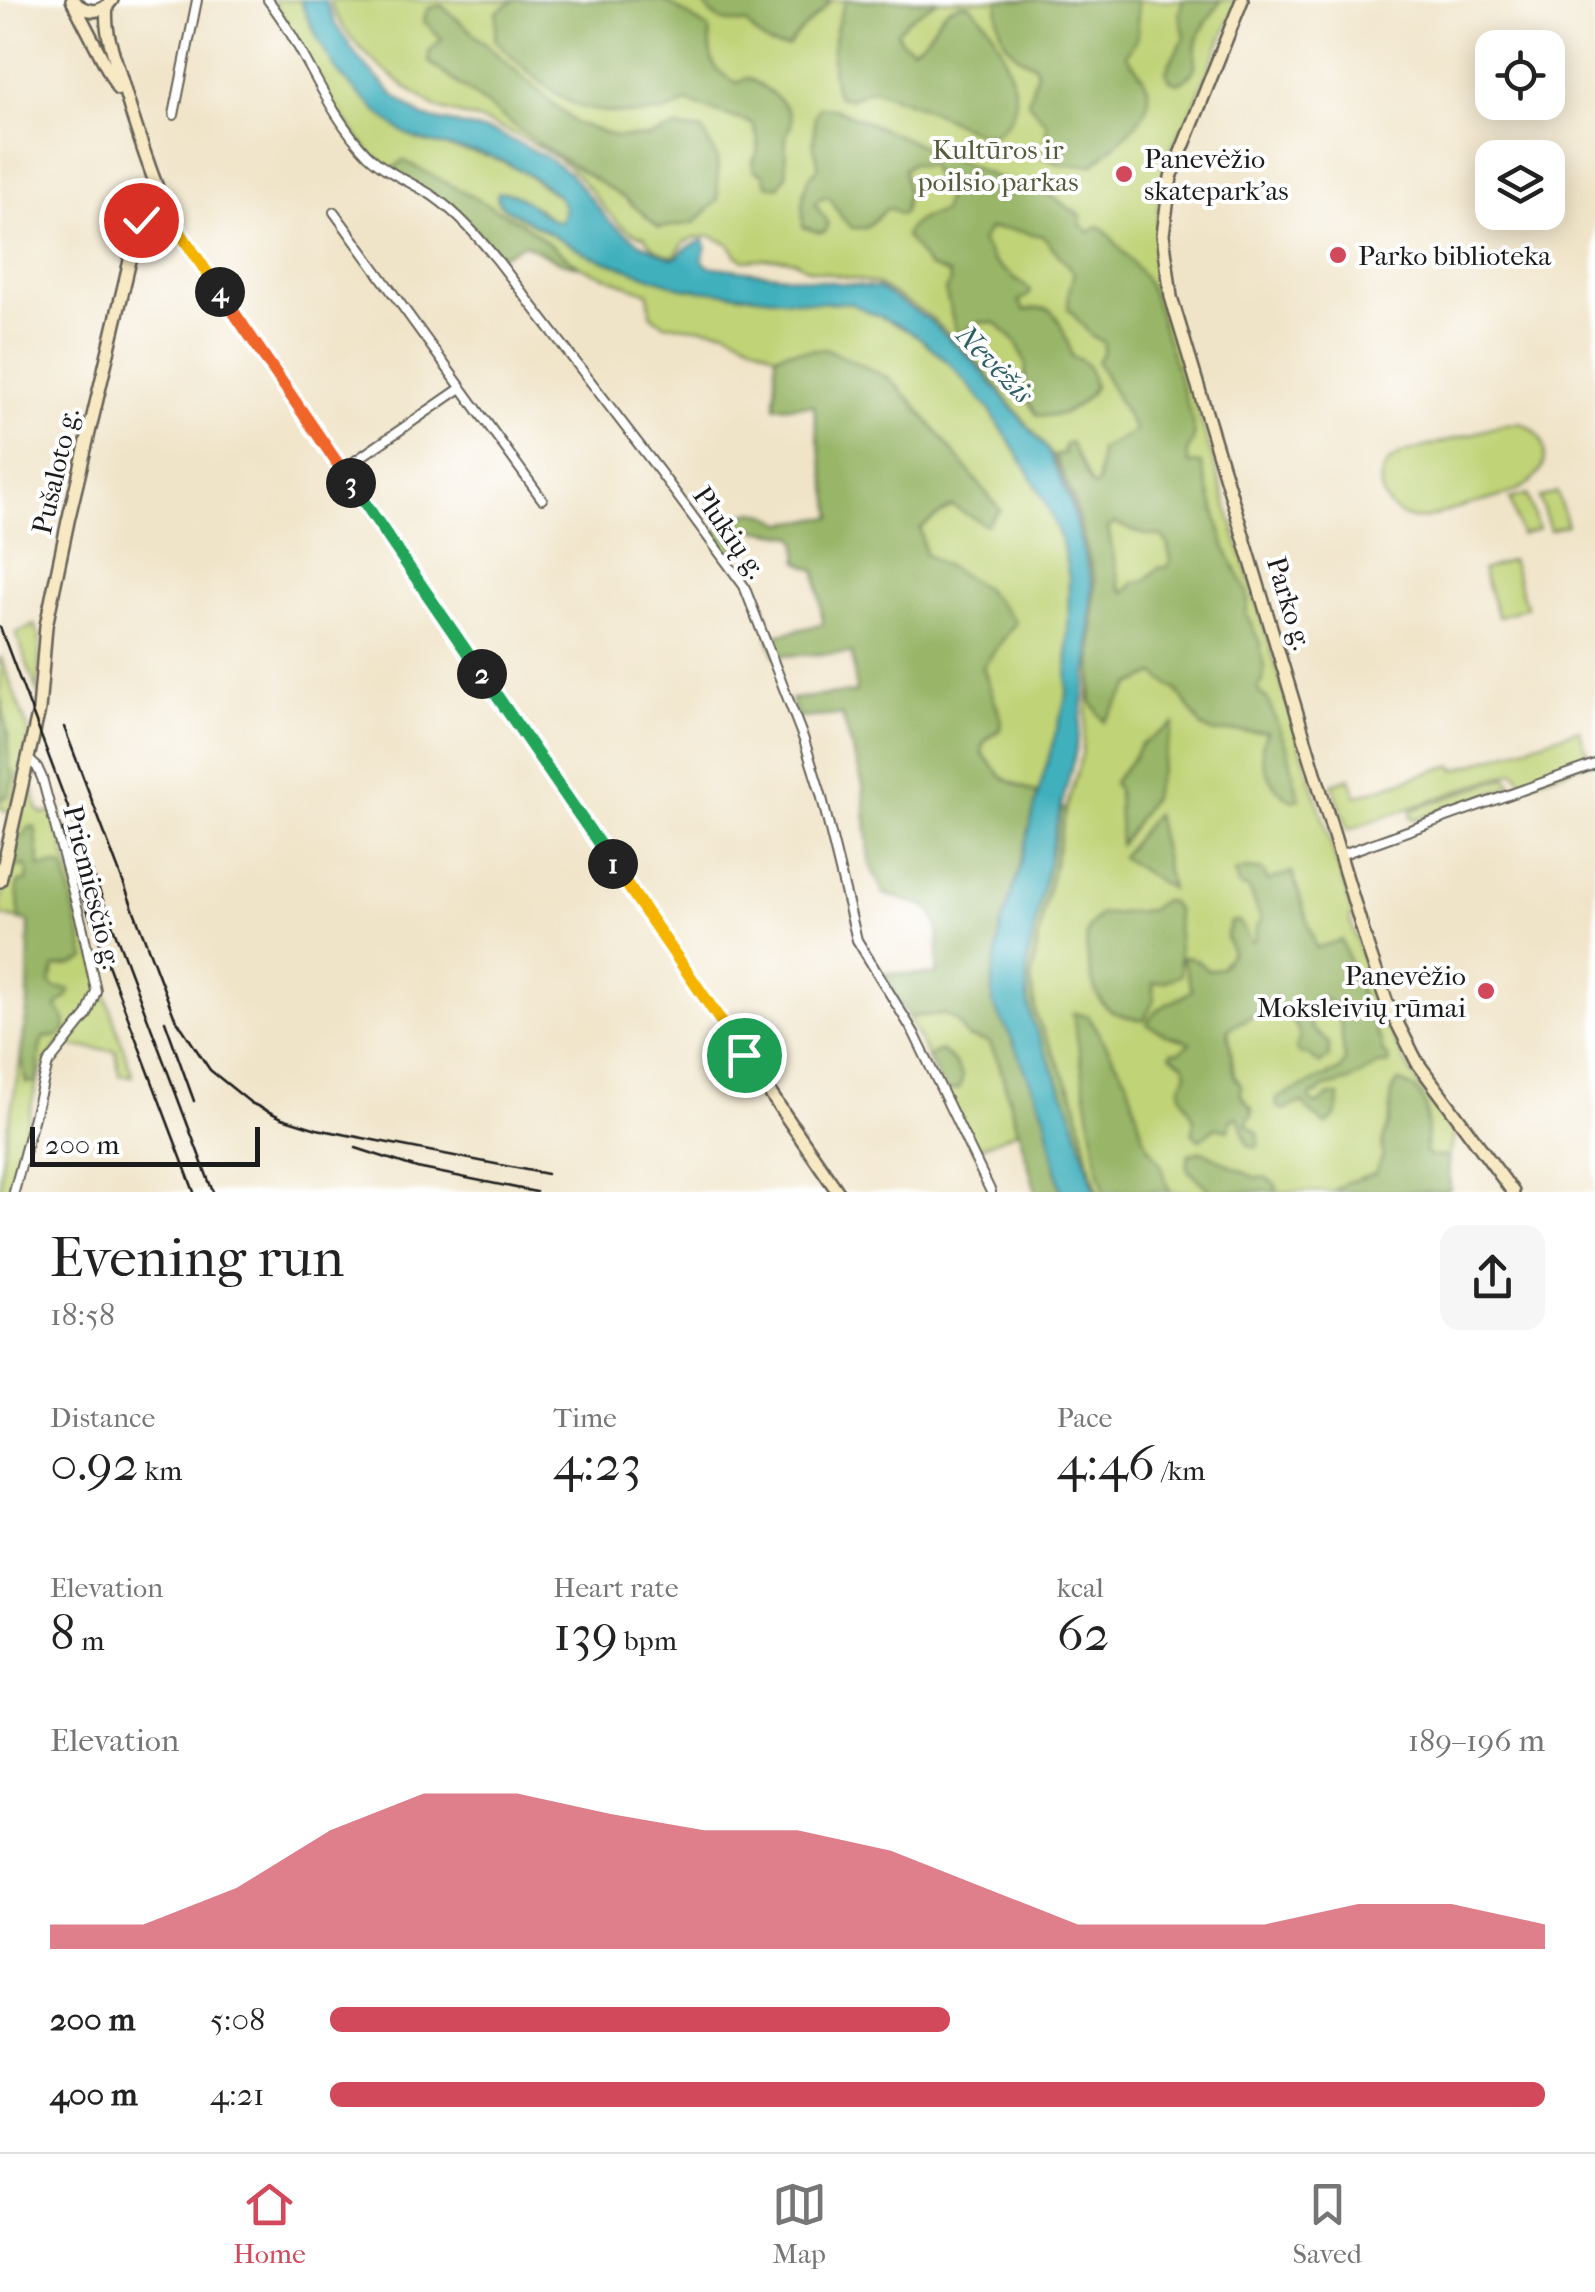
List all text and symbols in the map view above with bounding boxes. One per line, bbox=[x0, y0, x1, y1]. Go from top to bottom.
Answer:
map controls bbox=[1475, 30, 1565, 230]
button: locate bbox=[1475, 30, 1565, 120]
park label: Kultūros ir poilsio parkas bbox=[916, 133, 1079, 198]
button: layers bbox=[1475, 140, 1565, 230]
place label: Panevėžio skatepark'as bbox=[1144, 142, 1289, 207]
marker: Panevėžio skatepark'as bbox=[1113, 163, 1135, 185]
pin bbox=[99, 178, 184, 263]
icon: check bbox=[114, 193, 169, 248]
place label: Parko biblioteka bbox=[1358, 239, 1552, 272]
marker: Parko biblioteka bbox=[1327, 244, 1349, 266]
pin: 4 bbox=[195, 267, 245, 317]
text: 4 bbox=[212, 275, 228, 308]
water label: Nevėžis bbox=[948, 317, 1041, 412]
street label: Pušaloto g. bbox=[25, 405, 86, 537]
pin: 3 bbox=[326, 458, 376, 508]
text: 3 bbox=[345, 466, 357, 499]
street label: Plukių g. bbox=[685, 480, 773, 585]
street label: Parko g. bbox=[1260, 553, 1319, 654]
pin: 2 bbox=[457, 649, 507, 699]
text: 2 bbox=[475, 657, 489, 690]
street label: Priemiesčio g. bbox=[56, 802, 129, 972]
pin: 1 bbox=[588, 839, 638, 889]
text: 1 bbox=[608, 847, 618, 880]
place label: Panevėžio Moksleivių rūmai bbox=[1257, 959, 1466, 1025]
marker: Panevėžio Moksleivių rūmai bbox=[1475, 980, 1497, 1002]
pin bbox=[702, 1013, 787, 1098]
icon: arrive bbox=[717, 1028, 772, 1083]
scale bar bbox=[30, 1122, 260, 1166]
text: 200 m bbox=[45, 1128, 120, 1161]
button: share bbox=[1440, 1225, 1545, 1330]
text: Evening run bbox=[50, 1226, 344, 1290]
text: 18:58 bbox=[50, 1296, 115, 1333]
text: Distance bbox=[50, 1401, 155, 1434]
text: Time bbox=[553, 1401, 617, 1434]
text: Pace bbox=[1057, 1401, 1112, 1434]
text: 0.92 bbox=[50, 1434, 138, 1493]
text: 4:23 bbox=[553, 1434, 641, 1493]
text: 4:46 bbox=[1057, 1434, 1155, 1493]
text: km bbox=[138, 1454, 182, 1487]
text: /km bbox=[1155, 1454, 1205, 1487]
text: Elevation bbox=[50, 1571, 163, 1604]
text: Heart rate bbox=[553, 1571, 679, 1604]
text: kcal bbox=[1057, 1571, 1104, 1604]
text: 8 bbox=[50, 1604, 75, 1663]
text: 139 bbox=[553, 1604, 618, 1663]
text: 62 bbox=[1057, 1604, 1109, 1663]
text: m bbox=[75, 1624, 104, 1657]
text: bpm bbox=[618, 1624, 677, 1657]
text: Elevation bbox=[50, 1722, 179, 1759]
text: 189–196 m bbox=[1408, 1722, 1545, 1759]
text: 200 m bbox=[50, 2001, 135, 2038]
text: 5:08 bbox=[210, 2001, 265, 2038]
text: 400 m bbox=[50, 2076, 138, 2113]
text: 4:21 bbox=[210, 2076, 265, 2113]
tab: Home bbox=[233, 2177, 306, 2270]
tab: Map bbox=[772, 2177, 827, 2270]
tab: Saved bbox=[1293, 2177, 1362, 2270]

